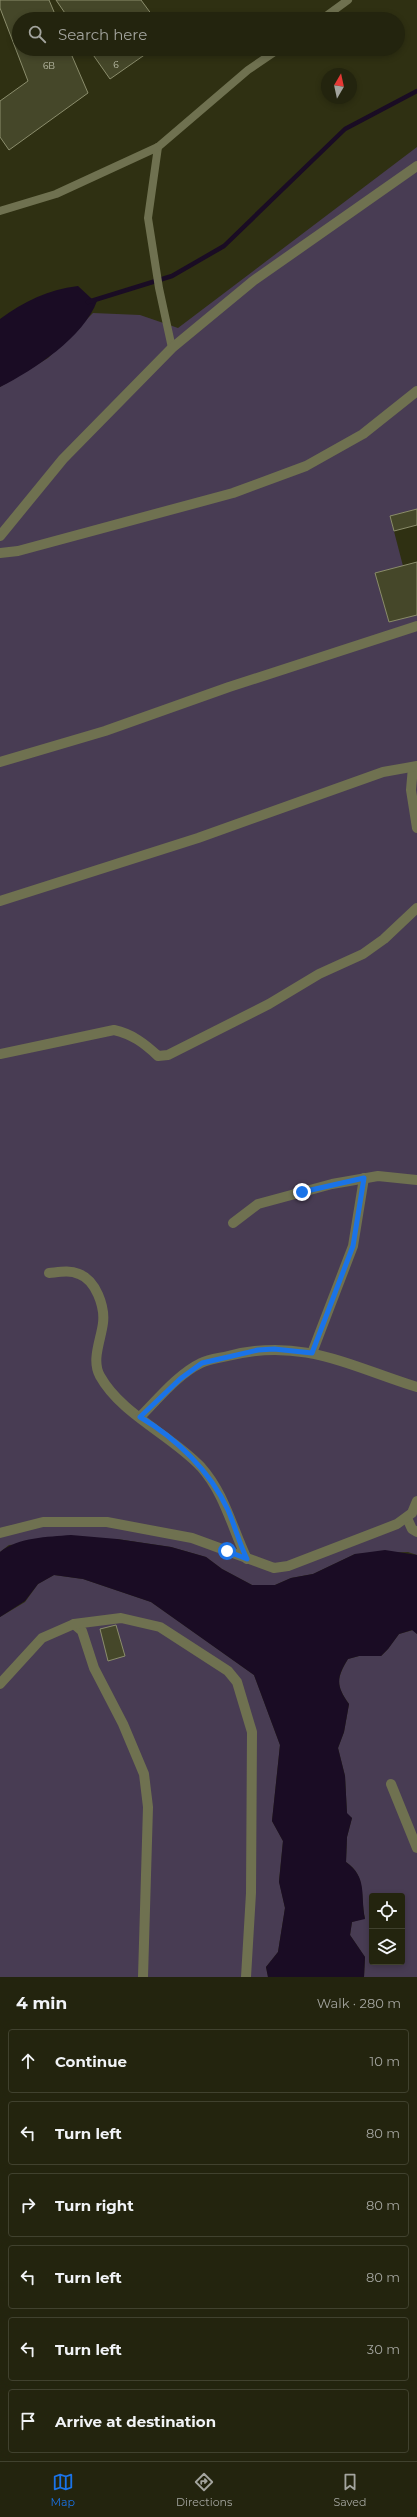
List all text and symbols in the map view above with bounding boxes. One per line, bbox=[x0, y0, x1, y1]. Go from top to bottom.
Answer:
search box bbox=[12, 12, 405, 56]
icon: search bbox=[26, 23, 48, 45]
text: Search here bbox=[58, 25, 147, 44]
house number: 6 bbox=[113, 59, 119, 70]
house number: 6В bbox=[43, 60, 55, 71]
north arrow bbox=[321, 68, 357, 104]
route end bbox=[293, 1183, 311, 1201]
route start bbox=[218, 1542, 236, 1560]
map controls bbox=[369, 1893, 405, 1965]
button: locate bbox=[369, 1893, 405, 1929]
button: layers bbox=[369, 1929, 405, 1965]
text: 4 min bbox=[16, 1993, 67, 2013]
text: Walk · 280 m bbox=[317, 1995, 401, 2011]
icon: ahead bbox=[17, 2050, 39, 2072]
text: Continue bbox=[55, 2052, 127, 2071]
text: 10 m bbox=[370, 2053, 400, 2069]
icon: left bbox=[17, 2122, 39, 2144]
text: Turn left bbox=[55, 2124, 122, 2143]
text: 80 m bbox=[366, 2125, 400, 2141]
icon: right bbox=[17, 2194, 39, 2216]
text: Turn right bbox=[55, 2196, 134, 2215]
text: 80 m bbox=[366, 2197, 400, 2213]
icon: left bbox=[17, 2266, 39, 2288]
text: Turn left bbox=[55, 2268, 122, 2287]
text: 80 m bbox=[366, 2269, 400, 2285]
icon: left bbox=[17, 2338, 39, 2360]
text: Turn left bbox=[55, 2340, 122, 2359]
text: 30 m bbox=[367, 2341, 400, 2357]
icon: arrive bbox=[17, 2410, 39, 2432]
text: Arrive at destination bbox=[55, 2412, 216, 2431]
tab: Map bbox=[51, 2471, 75, 2509]
tab: Directions bbox=[176, 2471, 232, 2509]
tab: Saved bbox=[333, 2471, 366, 2509]

